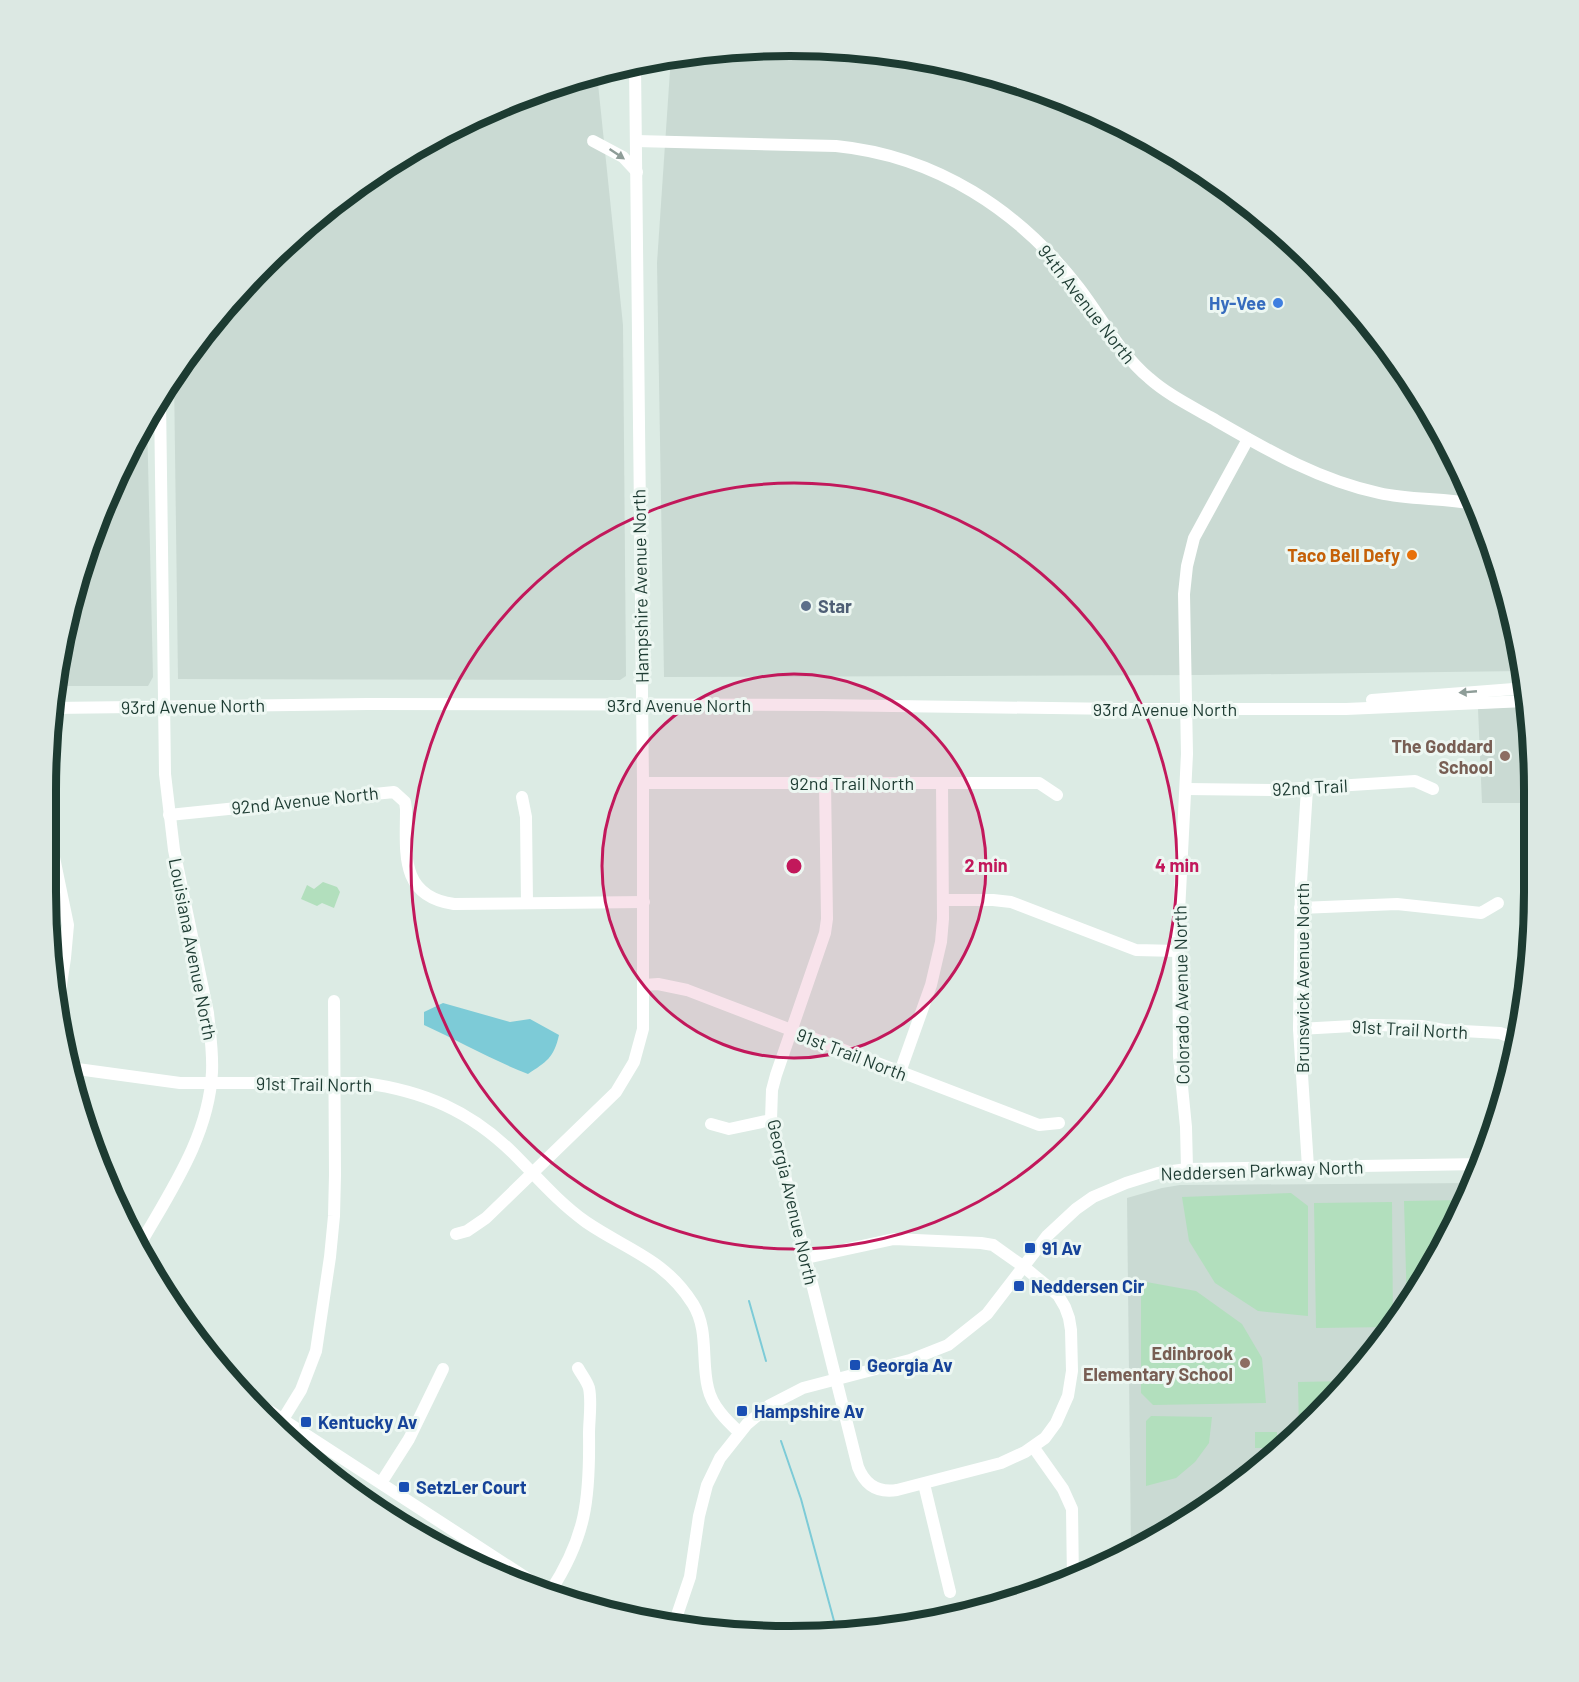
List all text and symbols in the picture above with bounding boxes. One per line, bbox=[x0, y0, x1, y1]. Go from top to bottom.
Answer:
one-way arrow bbox=[609, 148, 625, 159]
street label: 94th Avenue North bbox=[1034, 240, 1140, 368]
place label: Hy-Vee bbox=[1209, 292, 1266, 314]
marker: Hy-Vee bbox=[1271, 296, 1285, 310]
street label: Hampshire Avenue North bbox=[627, 489, 653, 683]
place label: Taco Bell Defy bbox=[1287, 544, 1400, 566]
marker: Taco Bell Defy bbox=[1405, 548, 1419, 562]
place label: Star bbox=[818, 595, 852, 617]
marker: Star bbox=[799, 599, 813, 613]
one-way arrow bbox=[1459, 687, 1478, 697]
street label: 93rd Avenue North bbox=[121, 694, 265, 718]
street label: 93rd Avenue North bbox=[607, 694, 751, 716]
street label: 93rd Avenue North bbox=[1093, 698, 1237, 720]
place label: The Goddard School bbox=[1391, 735, 1493, 778]
marker: The Goddard School bbox=[1498, 749, 1512, 763]
street label: 92nd Trail North bbox=[790, 772, 914, 794]
street label: 92nd Trail bbox=[1272, 774, 1348, 800]
street label: 92nd Avenue North bbox=[230, 781, 380, 819]
text: 2 min bbox=[964, 854, 1008, 876]
text: 4 min bbox=[1155, 854, 1199, 876]
street label: Louisiana Avenue North bbox=[165, 856, 221, 1042]
centre of rings bbox=[784, 856, 804, 876]
street label: Brunswick Avenue North bbox=[1291, 883, 1313, 1073]
street label: Colorado Avenue North bbox=[1168, 905, 1194, 1085]
street label: 91st Trail North bbox=[1351, 1015, 1469, 1043]
street label: 91st Trail North bbox=[794, 1023, 910, 1085]
street label: 91st Trail North bbox=[256, 1072, 372, 1096]
street label: Georgia Avenue North bbox=[763, 1117, 823, 1287]
street label: Neddersen Parkway North bbox=[1160, 1155, 1364, 1185]
place label: 91 Av bbox=[1042, 1237, 1082, 1259]
marker: 91 Av bbox=[1023, 1241, 1037, 1255]
place label: Neddersen Cir bbox=[1031, 1275, 1145, 1297]
marker: Neddersen Cir bbox=[1012, 1279, 1026, 1293]
place label: Edinbrook Elementary School bbox=[1083, 1342, 1233, 1385]
place label: Georgia Av bbox=[867, 1354, 953, 1376]
marker: Edinbrook Elementary School bbox=[1238, 1356, 1252, 1370]
marker: Georgia Av bbox=[848, 1358, 862, 1372]
place label: Hampshire Av bbox=[754, 1400, 864, 1422]
marker: Hampshire Av bbox=[735, 1404, 749, 1418]
place label: Kentucky Av bbox=[318, 1411, 417, 1433]
marker: Kentucky Av bbox=[299, 1415, 313, 1429]
place label: SetzLer Court bbox=[416, 1476, 527, 1498]
marker: SetzLer Court bbox=[397, 1480, 411, 1494]

